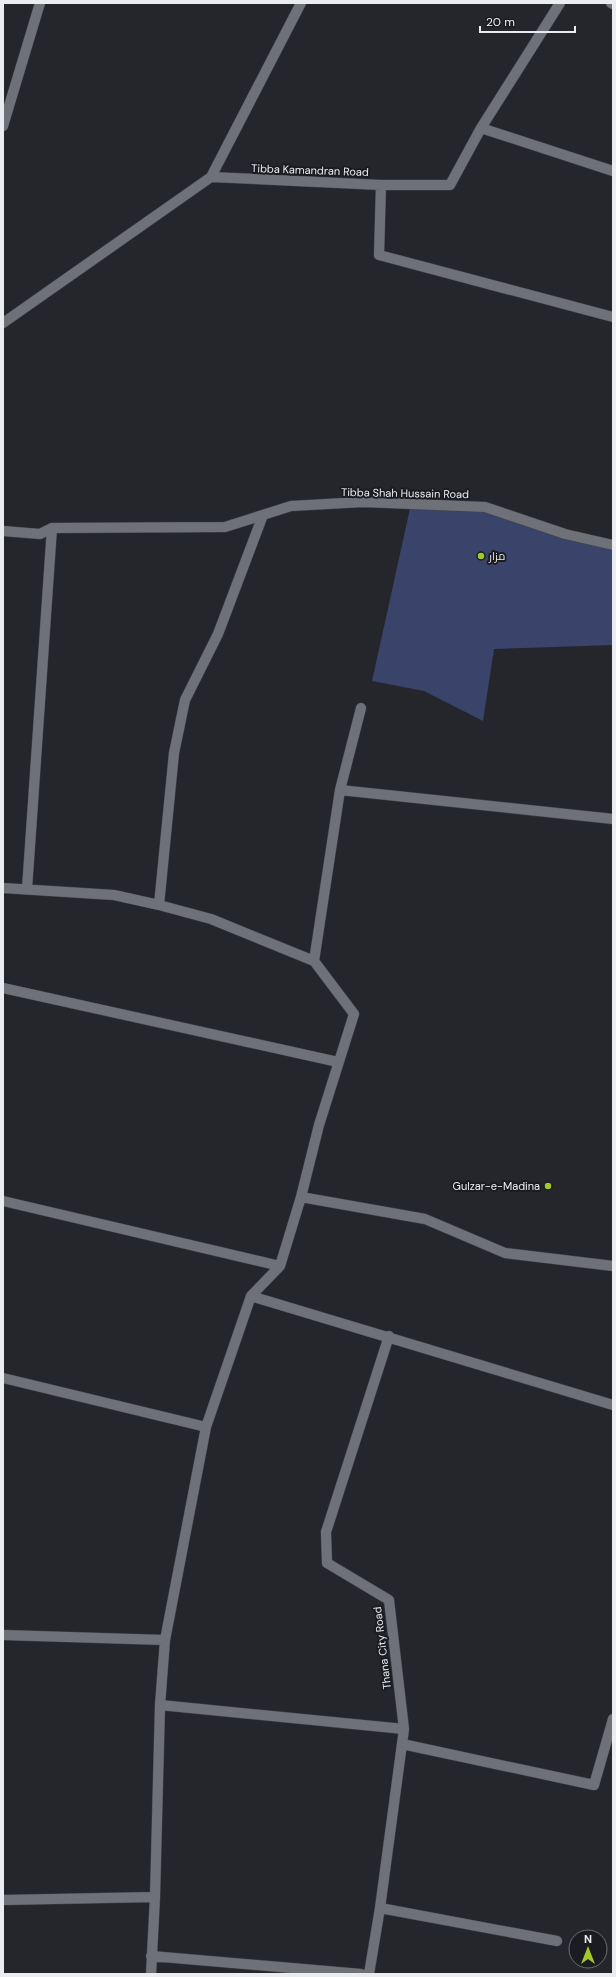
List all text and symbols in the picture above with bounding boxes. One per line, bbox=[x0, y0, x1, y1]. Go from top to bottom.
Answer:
scale bar bbox=[480, 8, 575, 34]
text: 20 m bbox=[486, 14, 515, 30]
street label: Tibba Kamandran Road bbox=[251, 161, 369, 179]
street label: Tibba Shah Hussain Road bbox=[341, 485, 469, 501]
place label: مزار bbox=[488, 549, 505, 563]
marker: مزار bbox=[476, 551, 486, 561]
place label: Gulzar-e-Madina bbox=[453, 1179, 540, 1193]
marker: Gulzar-e-Madina bbox=[543, 1181, 553, 1191]
street label: Thana City Road bbox=[370, 1606, 394, 1690]
north arrow bbox=[568, 1929, 608, 1969]
text: N bbox=[584, 1932, 592, 1946]

